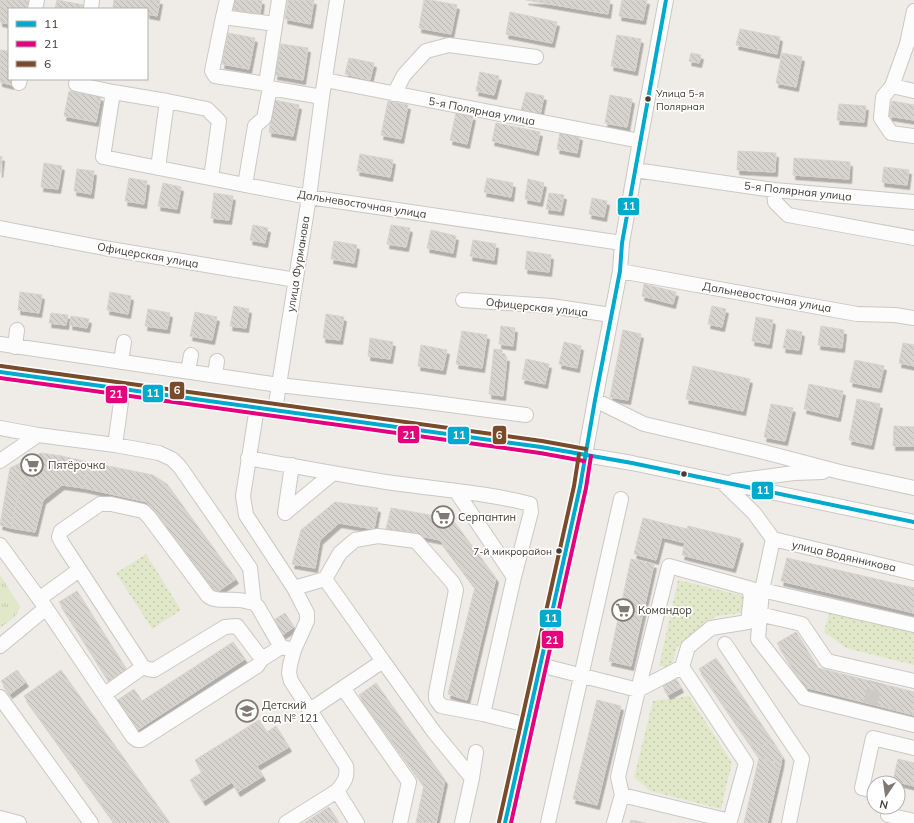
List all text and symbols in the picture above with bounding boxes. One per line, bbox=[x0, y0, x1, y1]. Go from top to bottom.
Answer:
legend bbox=[8, 8, 148, 80]
text: 11 bbox=[44, 16, 58, 31]
text: 21 bbox=[44, 36, 58, 51]
text: 6 bbox=[44, 56, 51, 71]
place label: Улица 5-я Полярная bbox=[655, 87, 704, 113]
street label: 5-я Полярная улица bbox=[427, 94, 537, 128]
marker: Улица 5-я Полярная bbox=[643, 94, 653, 104]
street label: 5-я Полярная улица bbox=[743, 178, 853, 204]
street label: Дальневосточная улица bbox=[296, 187, 428, 221]
line badge: 11 bbox=[617, 197, 640, 216]
text: 11 bbox=[622, 199, 636, 213]
street label: улица Фурманова bbox=[283, 215, 313, 313]
street label: Офицерская улица bbox=[96, 239, 200, 271]
street label: Дальневосточная улица bbox=[701, 279, 833, 315]
street label: Офицерская улица bbox=[485, 295, 589, 319]
line badge: 6 bbox=[169, 381, 185, 400]
text: 6 bbox=[174, 383, 181, 397]
line badge: 11 bbox=[142, 384, 164, 403]
line badge: 21 bbox=[105, 385, 128, 404]
text: 11 bbox=[146, 386, 160, 400]
text: 21 bbox=[109, 387, 123, 401]
line badge: 21 bbox=[397, 425, 420, 444]
line badge: 6 bbox=[492, 425, 507, 445]
line badge: 11 bbox=[447, 426, 470, 445]
text: 21 bbox=[402, 428, 416, 442]
text: 11 bbox=[452, 428, 466, 442]
text: 6 bbox=[496, 428, 503, 442]
supermarket icon: Пятёрочка bbox=[19, 452, 45, 478]
place label: Пятёрочка bbox=[48, 458, 105, 472]
unlabelled marker bbox=[679, 469, 689, 479]
line badge: 11 bbox=[751, 481, 774, 500]
text: 11 bbox=[756, 483, 770, 497]
supermarket icon: Серпантин bbox=[430, 504, 456, 530]
place label: Серпантин bbox=[458, 510, 516, 524]
street label: улица Водянникова bbox=[791, 537, 897, 575]
place label: 7-й микрорайон bbox=[473, 545, 552, 558]
marker: 7-й микрорайон bbox=[554, 546, 564, 556]
supermarket icon: Командор bbox=[610, 597, 636, 623]
place label: Командор bbox=[638, 603, 692, 617]
line badge: 11 bbox=[539, 609, 562, 628]
text: 11 bbox=[544, 611, 558, 625]
line badge: 21 bbox=[541, 630, 564, 649]
text: 21 bbox=[545, 633, 559, 647]
school or university icon: Детский сад № 121 bbox=[234, 698, 260, 724]
place label: Детский сад № 121 bbox=[262, 698, 318, 725]
north arrow bbox=[866, 775, 906, 815]
text: N bbox=[878, 797, 889, 812]

